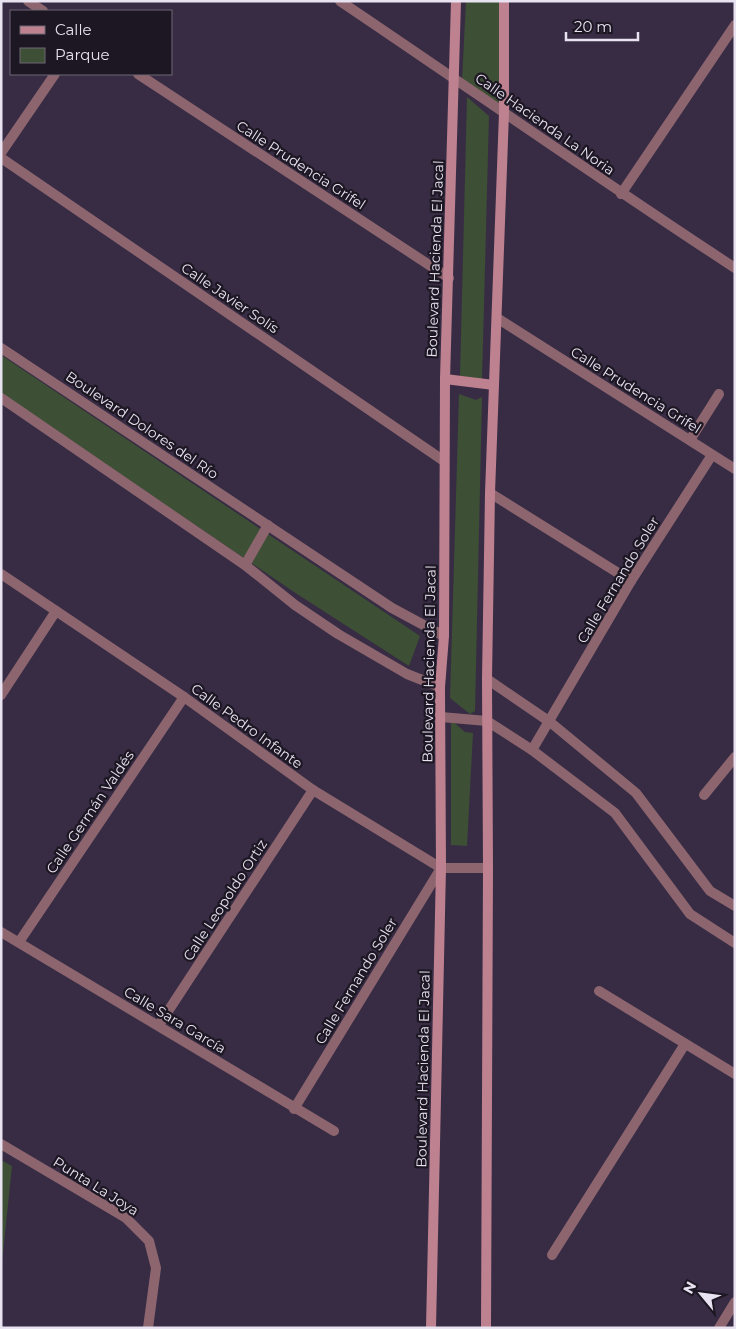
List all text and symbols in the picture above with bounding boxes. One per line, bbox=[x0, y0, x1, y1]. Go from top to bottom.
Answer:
legend bbox=[10, 10, 172, 75]
scale bar bbox=[566, 10, 638, 42]
text: 20 m bbox=[574, 17, 612, 36]
text: Calle bbox=[55, 20, 92, 39]
text: Parque bbox=[55, 45, 110, 64]
street label: Calle Hacienda La Noria bbox=[472, 69, 618, 179]
street label: Calle Prudencia Grifel bbox=[233, 117, 369, 213]
street label: Boulevard Hacienda El Jacal bbox=[423, 160, 447, 358]
street label: Calle Javier Solís bbox=[178, 259, 282, 337]
street label: Calle Prudencia Grifel bbox=[567, 343, 705, 437]
street label: Boulevard Dolores del Río bbox=[62, 367, 222, 483]
street label: Calle Fernando Soler bbox=[573, 513, 663, 647]
street label: Boulevard Hacienda El Jacal bbox=[418, 565, 440, 763]
street label: Calle Pedro Infante bbox=[188, 680, 306, 772]
street label: Calle Germán Valdés bbox=[42, 747, 138, 877]
street label: Calle Leopoldo Ortiz bbox=[179, 836, 271, 964]
street label: Calle Fernando Soler bbox=[311, 914, 401, 1048]
street label: Boulevard Hacienda El Jacal bbox=[412, 970, 434, 1168]
street label: Calle Sara García bbox=[121, 982, 229, 1058]
street label: Punta La Joya bbox=[50, 1153, 142, 1219]
north arrow bbox=[676, 1269, 726, 1319]
text: N bbox=[679, 1278, 700, 1297]

